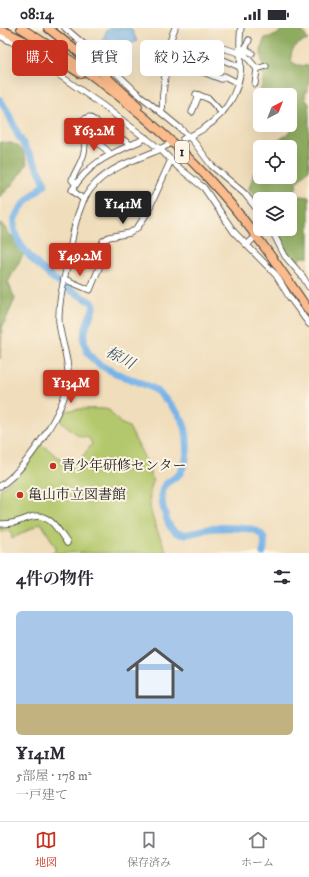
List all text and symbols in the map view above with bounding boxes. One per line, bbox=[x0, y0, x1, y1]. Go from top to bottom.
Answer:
text: 08:14 bbox=[20, 5, 54, 24]
chip: 購入 bbox=[12, 40, 68, 76]
chip: 賃貸 bbox=[76, 40, 132, 76]
chip: 絞り込み bbox=[140, 40, 224, 76]
north arrow bbox=[253, 88, 297, 132]
map controls bbox=[253, 88, 297, 236]
pin: ¥63.2M bbox=[61, 118, 127, 152]
text: ¥63.2M bbox=[73, 123, 115, 139]
button: locate bbox=[253, 140, 297, 184]
road number: 1 bbox=[175, 141, 189, 163]
pin: ¥141M bbox=[95, 191, 151, 225]
button: layers bbox=[253, 192, 297, 236]
text: ¥141M bbox=[104, 196, 142, 212]
pin: ¥49.2M bbox=[47, 243, 113, 277]
text: ¥49.2M bbox=[58, 248, 102, 264]
water label: 椋川 bbox=[102, 343, 139, 374]
pin: ¥134M bbox=[43, 370, 99, 404]
text: ¥134M bbox=[52, 375, 90, 391]
place label: 青少年研修センター bbox=[61, 457, 186, 475]
marker: 青少年研修センター bbox=[48, 461, 58, 471]
place label: 亀山市立図書館 bbox=[28, 486, 126, 504]
marker: 亀山市立図書館 bbox=[15, 490, 25, 500]
icon: filters bbox=[271, 566, 293, 588]
text: 4件の物件 bbox=[16, 568, 94, 590]
icon: home bbox=[119, 637, 191, 709]
text: ¥141M bbox=[16, 743, 65, 765]
text: 5部屋 · 178 m² bbox=[16, 768, 92, 784]
text: 一戸建て bbox=[16, 787, 68, 803]
tab: 地図 bbox=[35, 829, 57, 870]
tab: 保存済み bbox=[127, 829, 171, 870]
tab: ホーム bbox=[241, 829, 274, 870]

